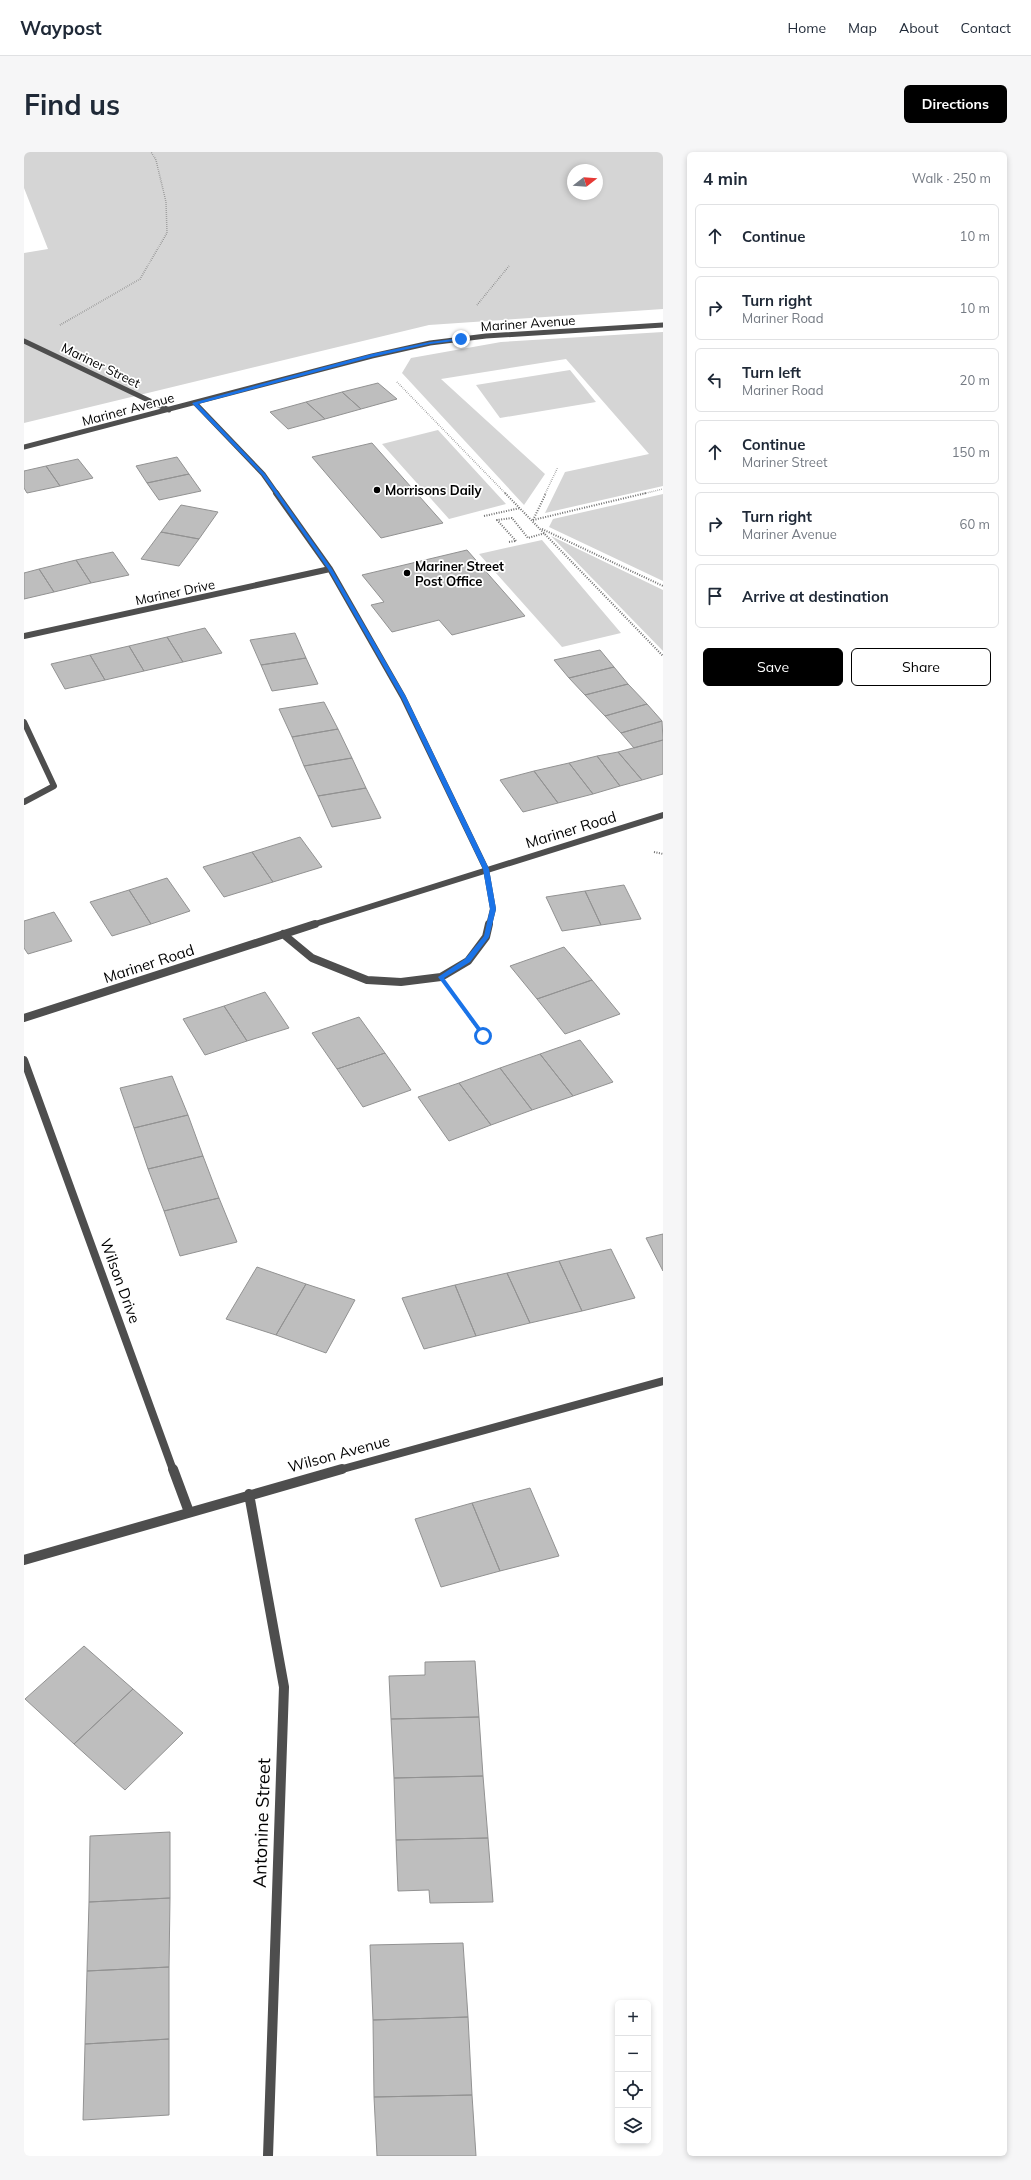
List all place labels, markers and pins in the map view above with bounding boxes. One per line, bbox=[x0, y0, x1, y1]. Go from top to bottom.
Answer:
place label: Morrisons Daily bbox=[385, 482, 482, 499]
marker: Morrisons Daily bbox=[372, 485, 382, 495]
place label: Mariner Street Post Office bbox=[415, 558, 504, 589]
marker: Mariner Street Post Office bbox=[402, 568, 412, 578]

